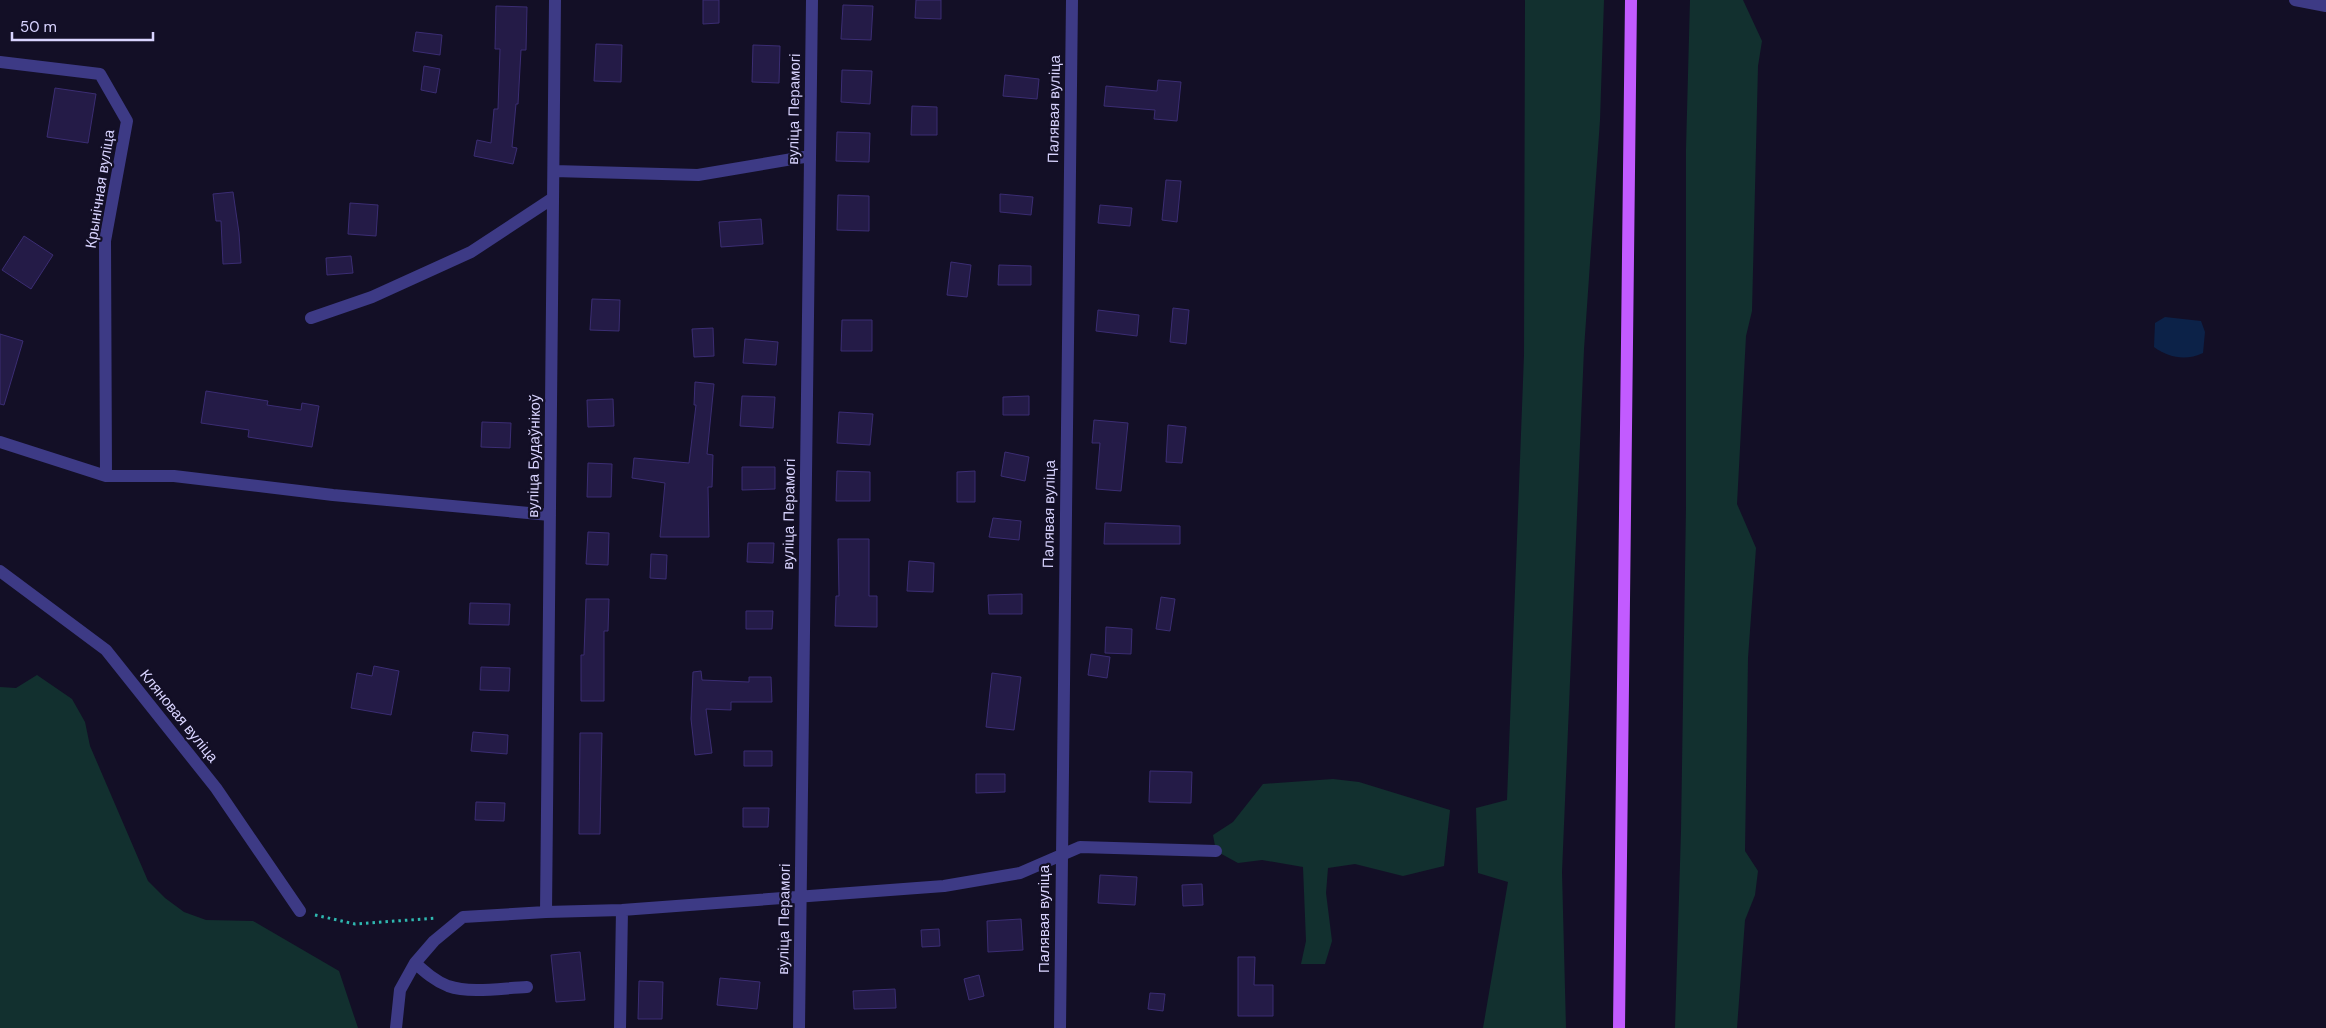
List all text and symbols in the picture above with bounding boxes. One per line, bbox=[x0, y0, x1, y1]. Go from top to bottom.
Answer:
scale bar bbox=[12, 10, 154, 42]
text: 50 m bbox=[20, 17, 57, 37]
street label: вуліца Перамогі bbox=[783, 53, 805, 165]
street label: Палявая вуліца bbox=[1043, 54, 1065, 163]
street label: Крынічная вуліца bbox=[81, 128, 119, 250]
street label: вуліца Будаўнікоў bbox=[523, 394, 545, 518]
street label: вуліца Перамогі bbox=[778, 458, 800, 570]
street label: Палявая вуліца bbox=[1038, 459, 1060, 568]
street label: Кляновая вуліца bbox=[135, 665, 223, 767]
street label: вуліца Перамогі bbox=[773, 863, 795, 975]
street label: Палявая вуліца bbox=[1034, 864, 1054, 973]

